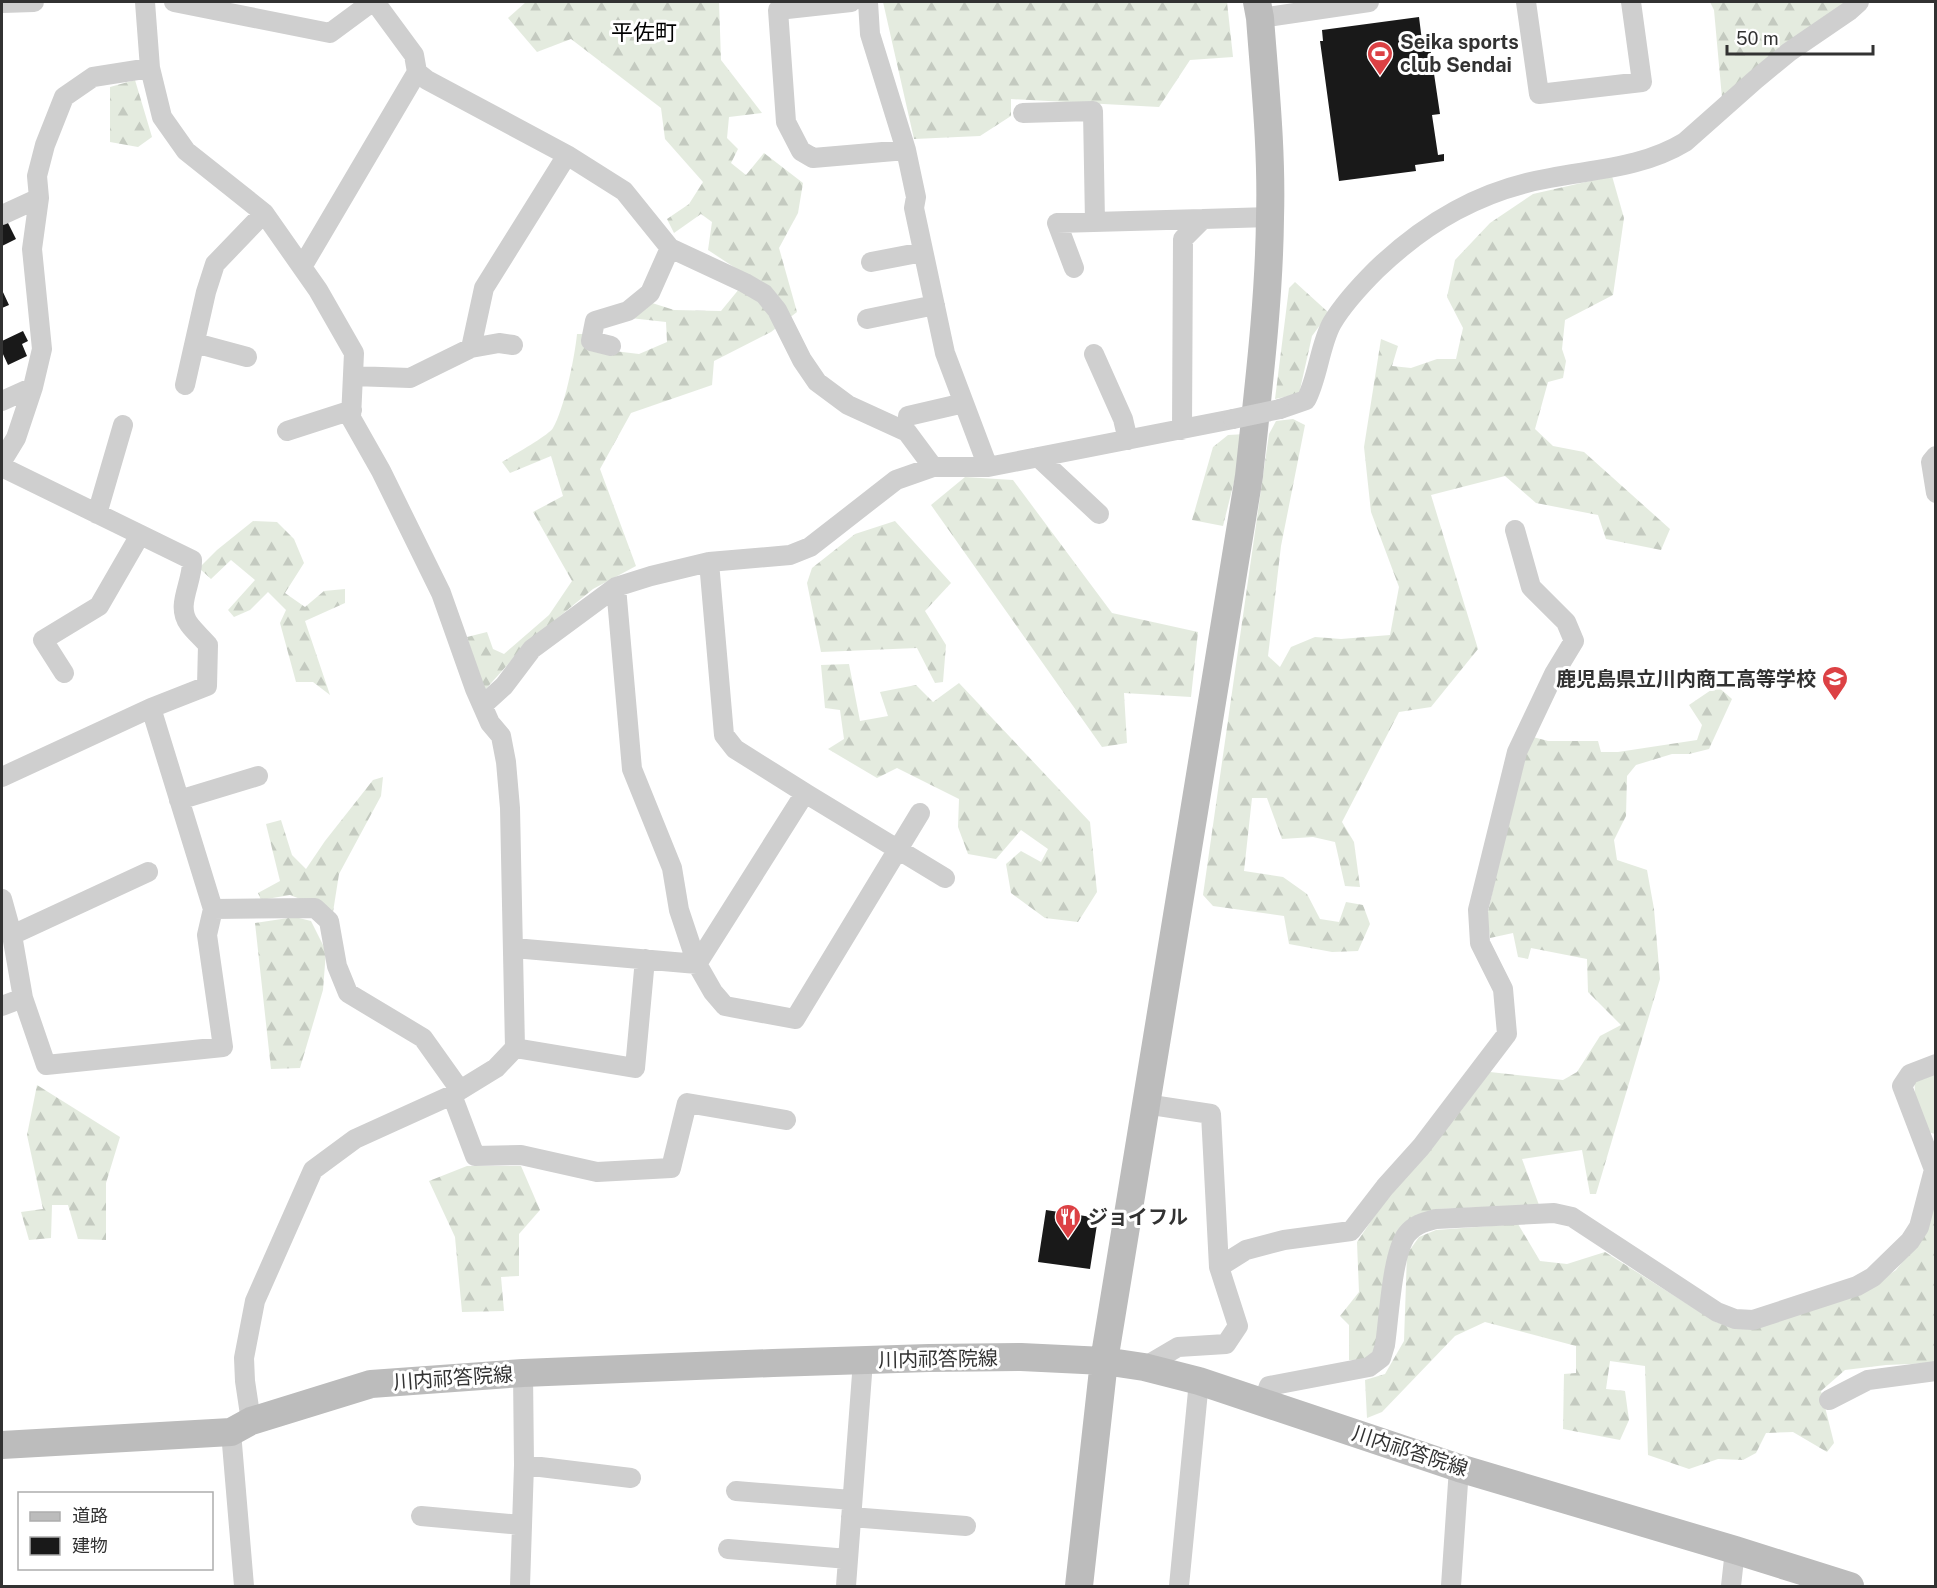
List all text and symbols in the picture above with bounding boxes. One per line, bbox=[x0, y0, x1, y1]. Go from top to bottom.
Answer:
scale bar bbox=[1727, 18, 1872, 56]
district label: 平佐町 bbox=[611, 19, 677, 45]
text: 50 m bbox=[1736, 28, 1779, 49]
place label: Seika sports club Sendai bbox=[1400, 30, 1519, 77]
sports icon: Seika sports club Sendai bbox=[1365, 39, 1395, 77]
school or university icon: 鹿児島県立川内商工高等学校 bbox=[1820, 664, 1850, 702]
place label: 鹿児島県立川内商工高等学校 bbox=[1556, 667, 1816, 691]
restaurant icon: ジョイフル bbox=[1053, 1202, 1083, 1240]
place label: ジョイフル bbox=[1088, 1205, 1188, 1229]
street label: 川内祁答院線 bbox=[878, 1346, 998, 1372]
street label: 川内祁答院線 bbox=[392, 1362, 514, 1394]
street label: 川内祁答院線 bbox=[1349, 1421, 1471, 1481]
legend bbox=[18, 1492, 213, 1570]
text: 道路 bbox=[72, 1505, 108, 1526]
text: 建物 bbox=[72, 1535, 108, 1556]

